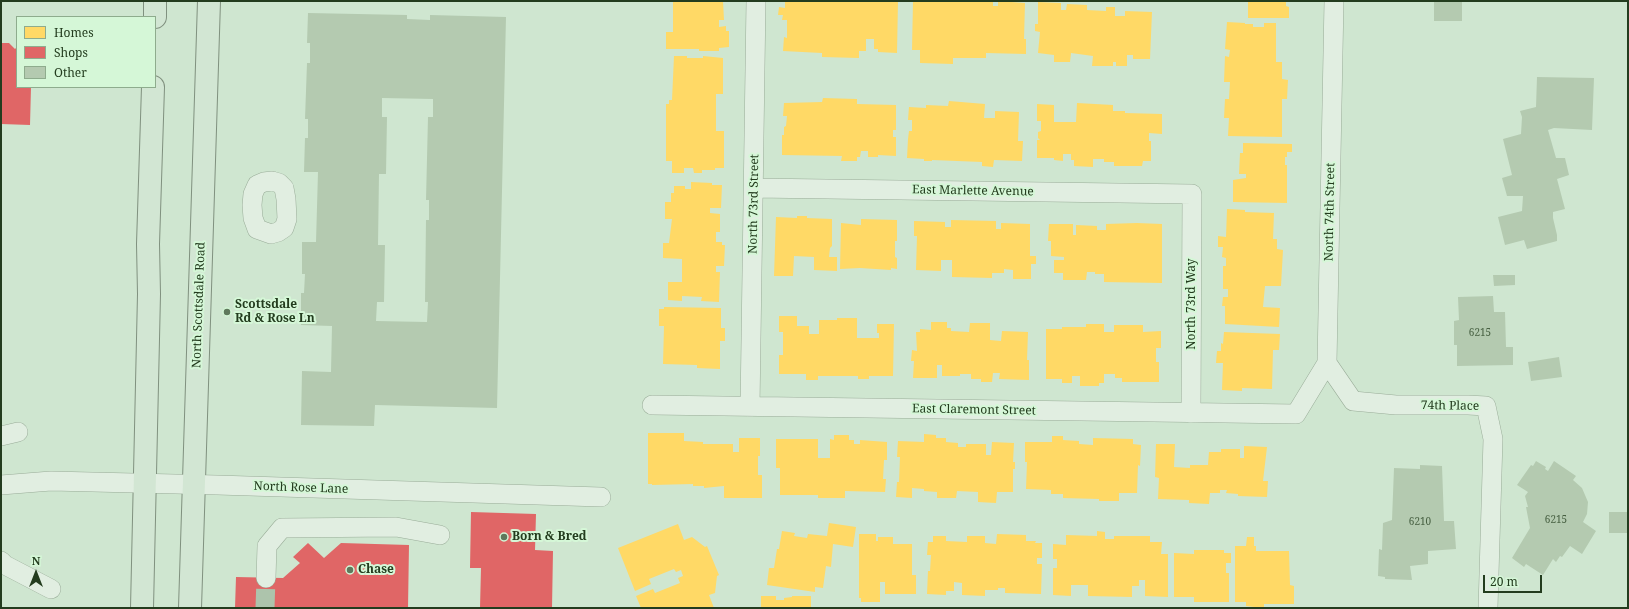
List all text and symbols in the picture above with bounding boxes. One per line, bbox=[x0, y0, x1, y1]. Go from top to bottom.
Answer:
legend bbox=[16, 16, 156, 88]
text: Homes bbox=[54, 24, 94, 41]
text: Shops bbox=[54, 44, 88, 61]
text: Other bbox=[54, 64, 87, 81]
street label: North 73rd Street bbox=[746, 154, 762, 254]
street label: North 74th Street bbox=[1322, 163, 1338, 261]
street label: East Marlette Avenue bbox=[912, 183, 1034, 199]
street label: North Scottsdale Road bbox=[190, 242, 208, 368]
street label: North 73rd Way bbox=[1185, 258, 1199, 350]
place label: Scottsdale Rd & Rose Ln bbox=[235, 298, 315, 326]
marker: Scottsdale Rd & Rose Ln bbox=[222, 307, 232, 317]
house number: 6215 bbox=[1469, 327, 1491, 339]
street label: 74th Place bbox=[1421, 398, 1479, 414]
street label: East Claremont Street bbox=[912, 402, 1036, 418]
street label: North Rose Lane bbox=[253, 479, 349, 497]
house number: 6215 bbox=[1545, 514, 1567, 526]
house number: 6210 bbox=[1409, 516, 1431, 528]
place label: Born & Bred bbox=[512, 530, 587, 544]
marker: Born & Bred bbox=[499, 532, 509, 542]
north arrow bbox=[16, 553, 56, 593]
text: N bbox=[32, 553, 40, 568]
place label: Chase bbox=[358, 563, 394, 577]
marker: Chase bbox=[345, 565, 355, 575]
scale bar bbox=[1485, 567, 1544, 593]
text: 20 m bbox=[1490, 573, 1518, 590]

